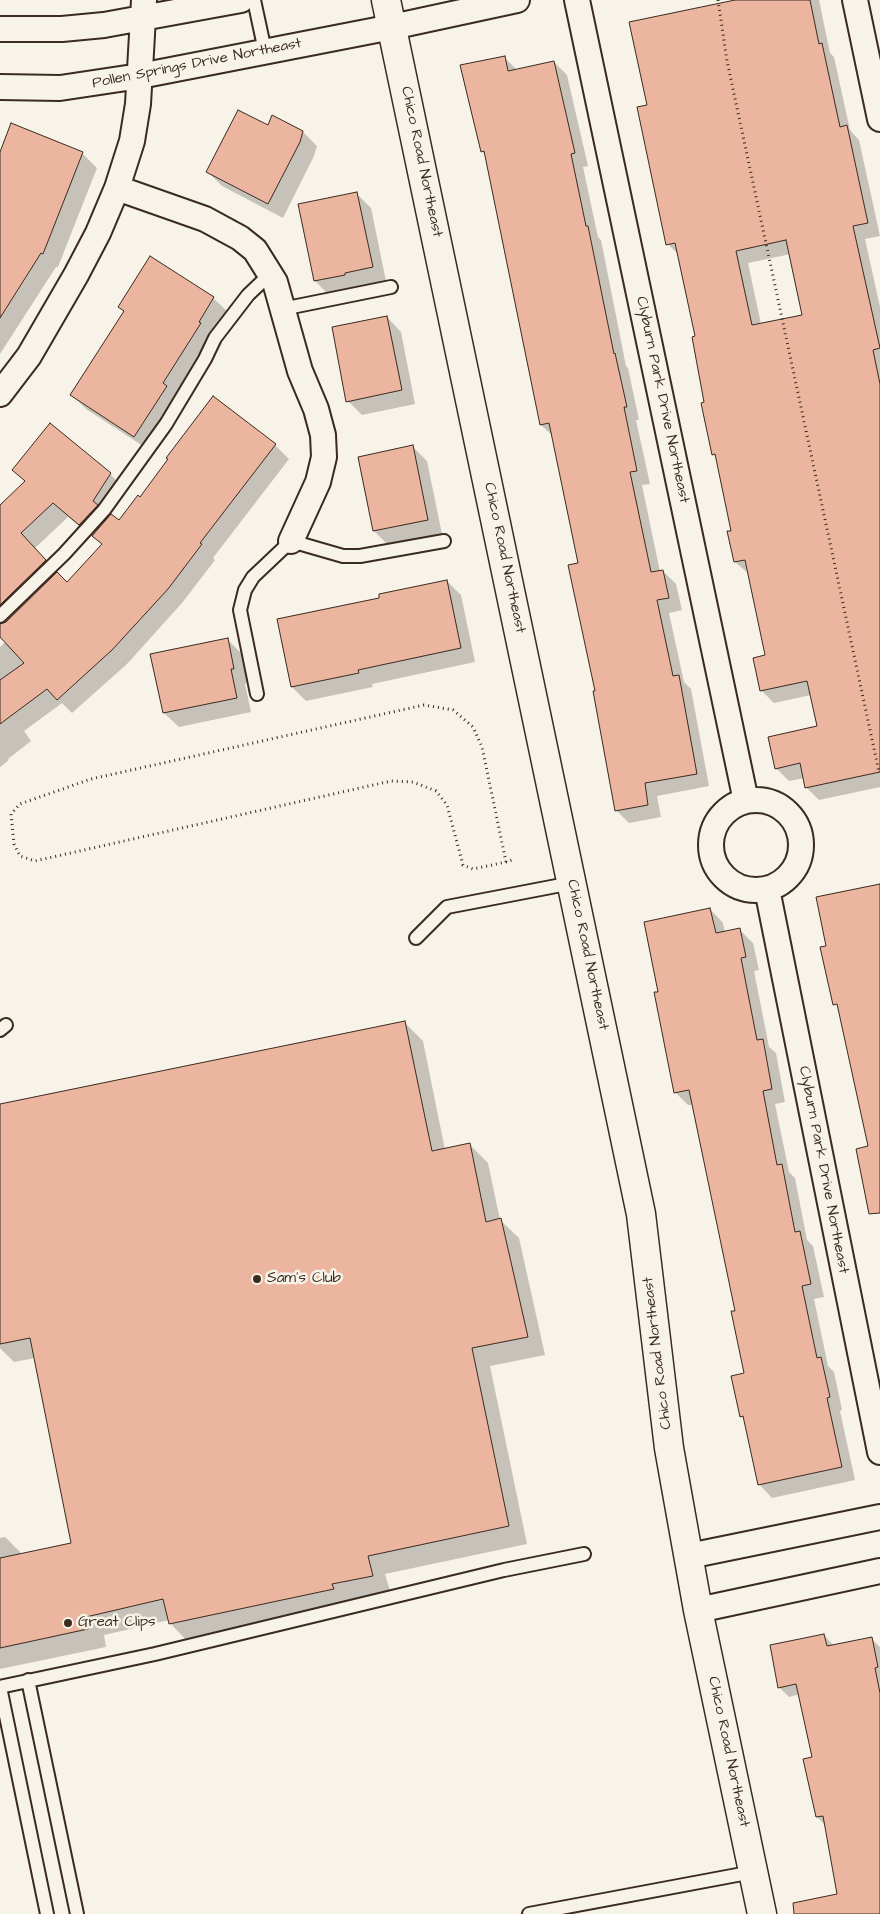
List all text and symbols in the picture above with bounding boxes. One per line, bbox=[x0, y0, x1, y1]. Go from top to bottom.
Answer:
street label: Pollen Springs Drive Northeast bbox=[91, 35, 303, 93]
street label: Chico Road Northeast bbox=[396, 85, 446, 239]
street label: Clyburn Park Drive Northeast bbox=[631, 295, 693, 505]
street label: Chico Road Northeast bbox=[479, 481, 529, 635]
street label: Chico Road Northeast bbox=[562, 878, 612, 1032]
street label: Clyburn Park Drive Northeast bbox=[794, 1065, 852, 1275]
place label: Sam's Club bbox=[267, 1270, 341, 1288]
marker: Sam's Club bbox=[251, 1273, 263, 1285]
street label: Chico Road Northeast bbox=[640, 1276, 676, 1430]
place label: Great Clips bbox=[78, 1614, 156, 1632]
marker: Great Clips bbox=[62, 1617, 74, 1629]
street label: Chico Road Northeast bbox=[703, 1675, 753, 1829]

